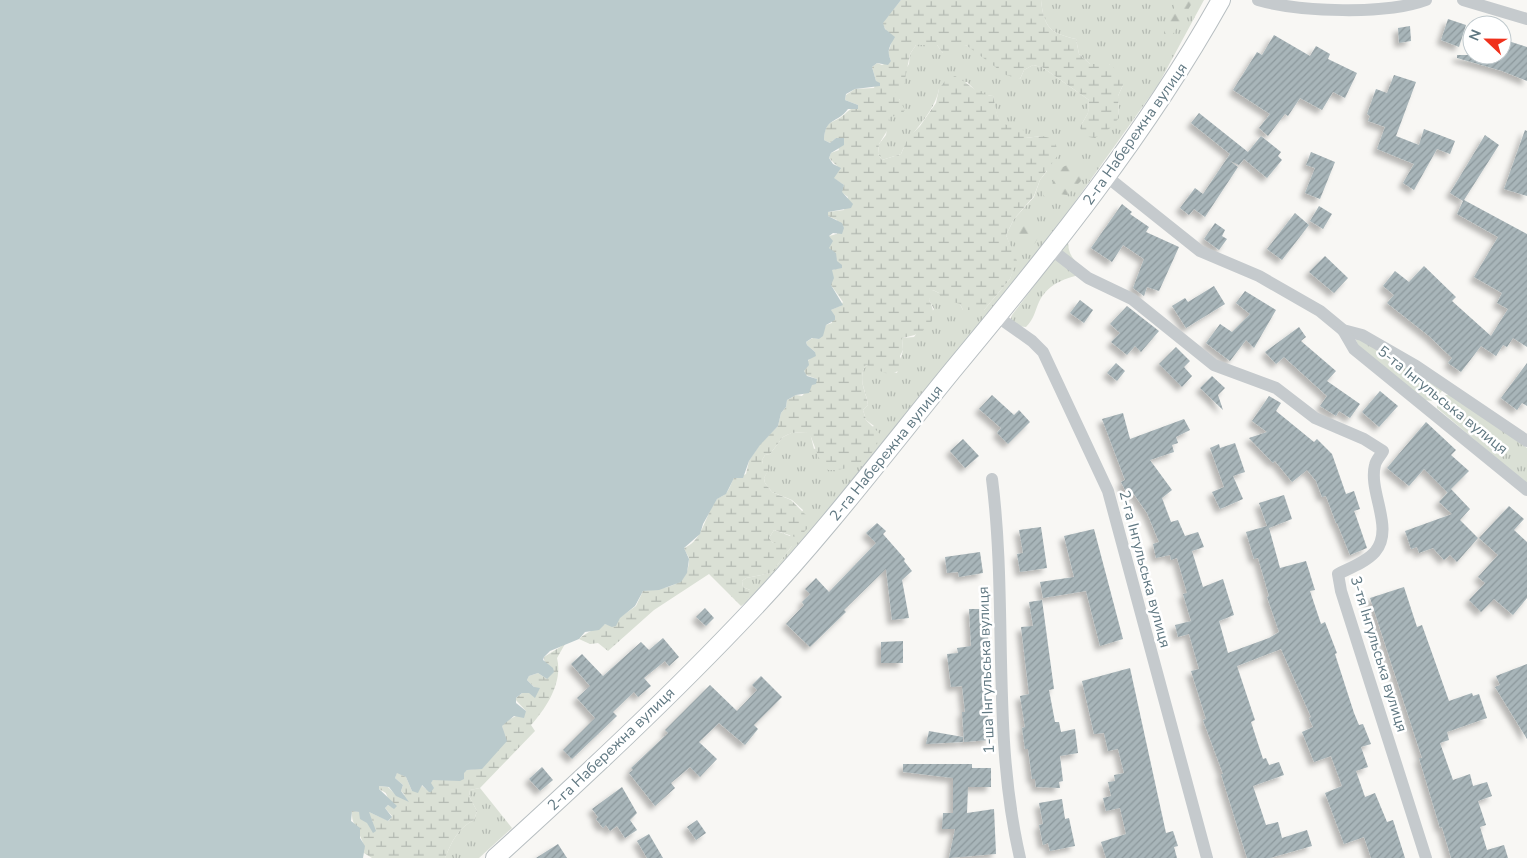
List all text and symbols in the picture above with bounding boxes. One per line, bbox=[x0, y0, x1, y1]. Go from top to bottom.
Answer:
north arrow bbox=[1462, 15, 1512, 65]
text: N bbox=[1465, 27, 1486, 44]
street label: 2-га Набережна вулиця bbox=[1078, 59, 1192, 209]
street label: 5-та Інгульська вулиця bbox=[1374, 341, 1512, 459]
street label: 2-га Набережна вулиця bbox=[825, 381, 947, 525]
street label: 2-га Інгульська вулиця bbox=[1114, 488, 1176, 650]
street label: 3-тя Інгульська вулиця bbox=[1346, 574, 1412, 734]
street label: 1-ша Інгульська вулиця bbox=[973, 586, 999, 754]
street label: 2-га Набережна вулиця bbox=[543, 683, 679, 815]

